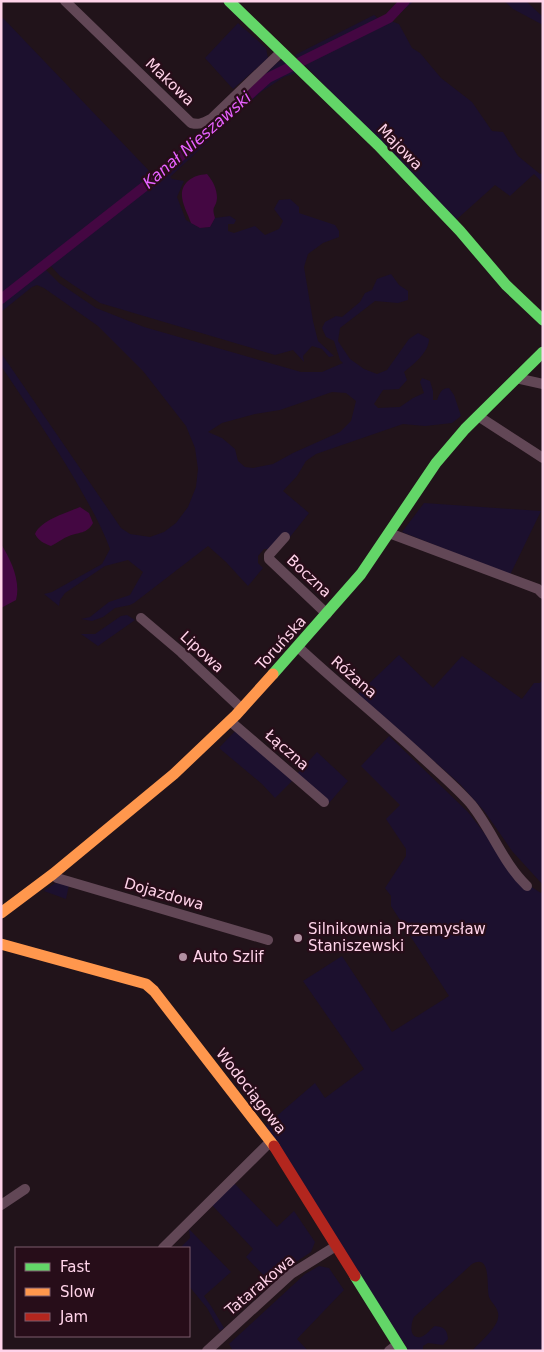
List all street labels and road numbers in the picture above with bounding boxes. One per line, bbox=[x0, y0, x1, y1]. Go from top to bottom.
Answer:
street label: Makowa bbox=[142, 54, 198, 110]
street label: Majowa bbox=[374, 120, 426, 174]
street label: Boczna bbox=[283, 551, 335, 601]
street label: Toruńska bbox=[251, 612, 310, 674]
street label: Lipowa bbox=[177, 627, 227, 677]
street label: Różana bbox=[327, 652, 381, 702]
street label: Łączna bbox=[261, 725, 313, 774]
street label: Dojazdowa bbox=[122, 874, 206, 914]
street label: Wodociągowa bbox=[212, 1045, 290, 1137]
street label: Tatarakowa bbox=[221, 1251, 298, 1320]

